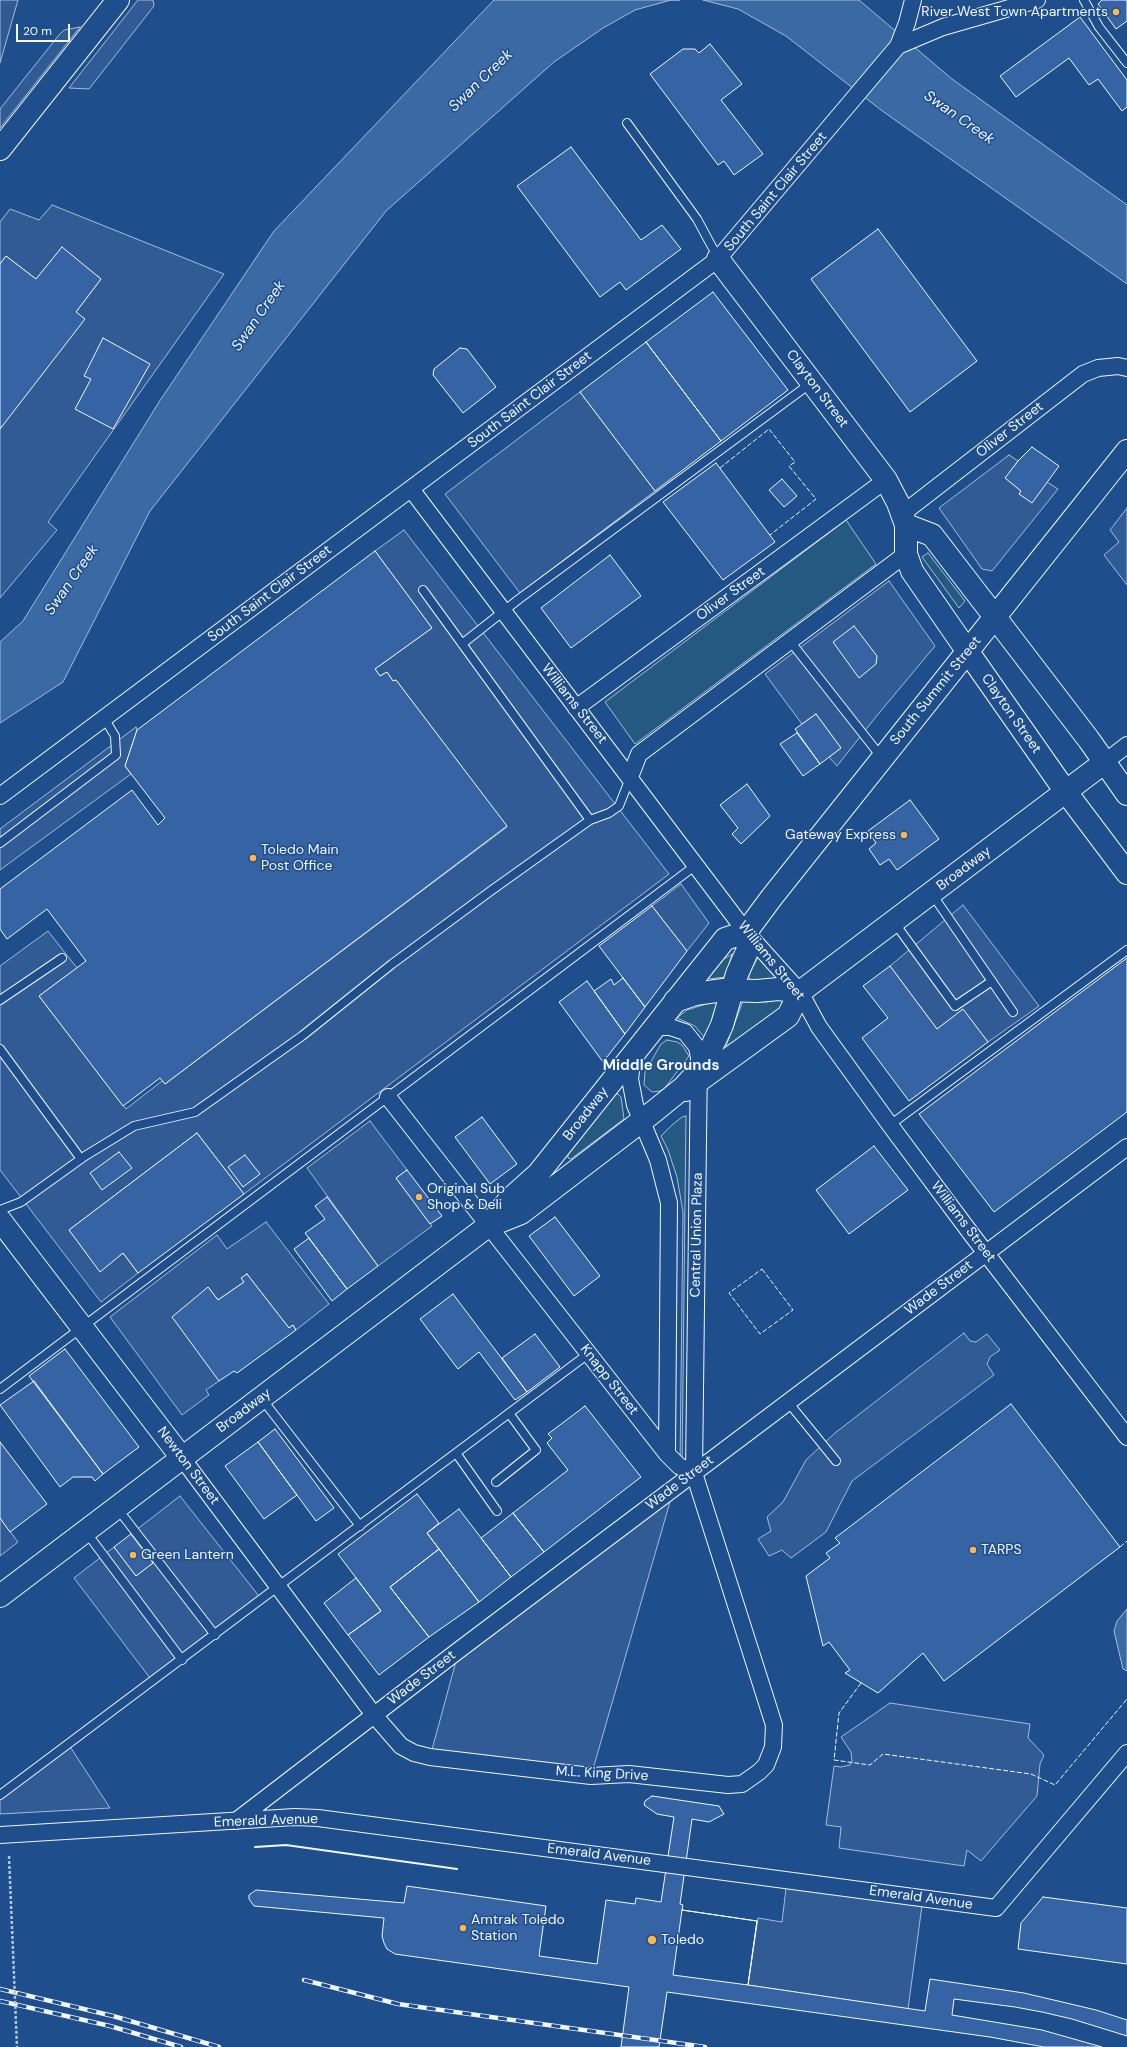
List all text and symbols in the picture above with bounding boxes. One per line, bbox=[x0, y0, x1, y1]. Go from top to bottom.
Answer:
place label: River West Town Apartments bbox=[921, 4, 1108, 20]
marker: River West Town Apartments bbox=[1111, 7, 1121, 17]
scale bar bbox=[18, 16, 72, 42]
text: 20 m bbox=[23, 23, 52, 39]
water label: Swan Creek bbox=[445, 46, 517, 116]
water label: Swan Creek bbox=[920, 87, 998, 149]
street label: South Saint Clair Street bbox=[721, 129, 831, 255]
water label: Swan Creek bbox=[228, 277, 290, 355]
street label: Clayton Street bbox=[782, 347, 852, 431]
street label: South Saint Clair Street bbox=[465, 348, 595, 452]
street label: Oliver Street bbox=[973, 398, 1047, 462]
water label: Swan Creek bbox=[41, 541, 103, 619]
street label: South Saint Clair Street bbox=[205, 542, 335, 646]
street label: Oliver Street bbox=[693, 563, 769, 625]
street label: South Summit Street bbox=[887, 633, 985, 749]
street label: Williams Street bbox=[538, 661, 610, 747]
street label: Clayton Street bbox=[977, 671, 1045, 757]
place label: Gateway Express bbox=[785, 827, 896, 843]
marker: Gateway Express bbox=[899, 830, 909, 840]
place label: Toledo Main Post Office bbox=[261, 842, 339, 874]
street label: Broadway bbox=[934, 843, 994, 895]
marker: Toledo Main Post Office bbox=[248, 853, 258, 863]
street label: Williams Street bbox=[734, 918, 808, 1004]
district label: Middle Grounds bbox=[603, 1057, 719, 1075]
street label: Broadway bbox=[560, 1084, 612, 1144]
street label: Central Union Plaza bbox=[688, 1173, 706, 1297]
street label: Williams Street bbox=[927, 1178, 999, 1266]
place label: Original Sub Shop & Deli bbox=[427, 1181, 505, 1214]
marker: Original Sub Shop & Deli bbox=[414, 1192, 424, 1202]
street label: Wade Street bbox=[902, 1257, 976, 1319]
street label: Knapp Street bbox=[576, 1341, 642, 1419]
street label: Broadway bbox=[214, 1385, 274, 1437]
street label: Newton Street bbox=[153, 1424, 223, 1508]
street label: Wade Street bbox=[643, 1452, 717, 1514]
place label: TARPS bbox=[981, 1542, 1022, 1558]
marker: TARPS bbox=[968, 1545, 978, 1555]
place label: Green Lantern bbox=[141, 1547, 234, 1563]
marker: Green Lantern bbox=[128, 1550, 138, 1560]
street label: Wade Street bbox=[385, 1647, 459, 1709]
street label: M.L. King Drive bbox=[555, 1763, 649, 1785]
street label: Emerald Avenue bbox=[214, 1811, 318, 1831]
street label: Emerald Avenue bbox=[546, 1840, 652, 1870]
street label: Emerald Avenue bbox=[868, 1882, 974, 1914]
place label: Amtrak Toledo Station bbox=[471, 1912, 565, 1944]
marker: Amtrak Toledo Station bbox=[458, 1923, 468, 1933]
place label: Toledo bbox=[661, 1932, 704, 1948]
marker: Toledo bbox=[646, 1934, 658, 1946]

